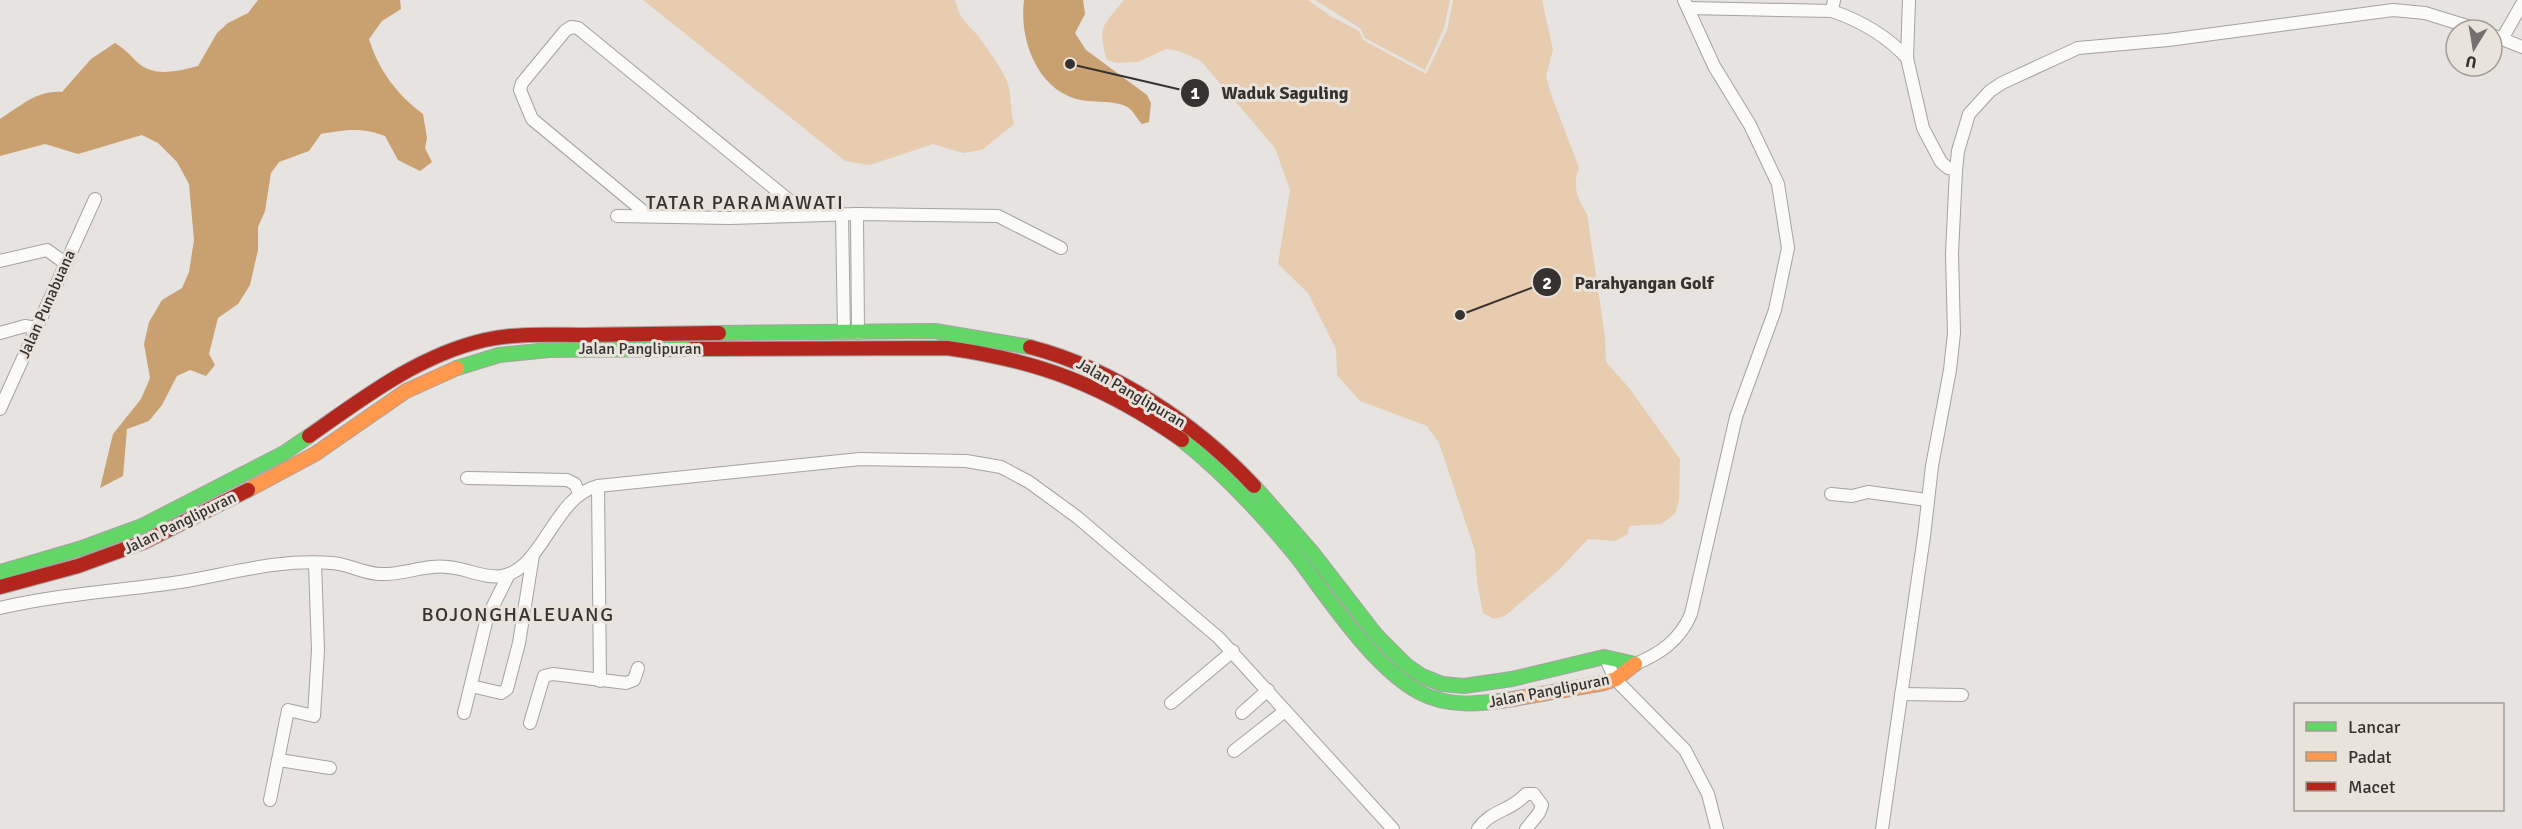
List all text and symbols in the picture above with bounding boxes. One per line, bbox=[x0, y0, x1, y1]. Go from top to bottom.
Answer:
north arrow bbox=[2444, 18, 2504, 78]
text: U bbox=[2464, 51, 2479, 73]
callout: Waduk Saguling bbox=[1180, 75, 1360, 111]
text: 1 bbox=[1190, 82, 1200, 104]
text: Waduk Saguling bbox=[1222, 82, 1349, 104]
district label: TATAR PARAMAWATI bbox=[646, 190, 844, 215]
street label: Jalan Punabuana bbox=[14, 247, 80, 361]
callout: Parahyangan Golf bbox=[1532, 264, 1725, 300]
text: 2 bbox=[1542, 272, 1552, 294]
text: Parahyangan Golf bbox=[1575, 272, 1715, 294]
street label: Jalan Panglipuran bbox=[579, 339, 701, 359]
street label: Jalan Panglipuran bbox=[1073, 354, 1189, 432]
street label: Jalan Panglipuran bbox=[120, 487, 240, 559]
district label: BOJONGHALEUANG bbox=[421, 602, 615, 627]
street label: Jalan Panglipuran bbox=[1487, 669, 1611, 713]
legend bbox=[2294, 703, 2504, 811]
text: Lancar bbox=[2348, 716, 2401, 738]
text: Padat bbox=[2348, 746, 2392, 768]
text: Macet bbox=[2348, 776, 2395, 798]

